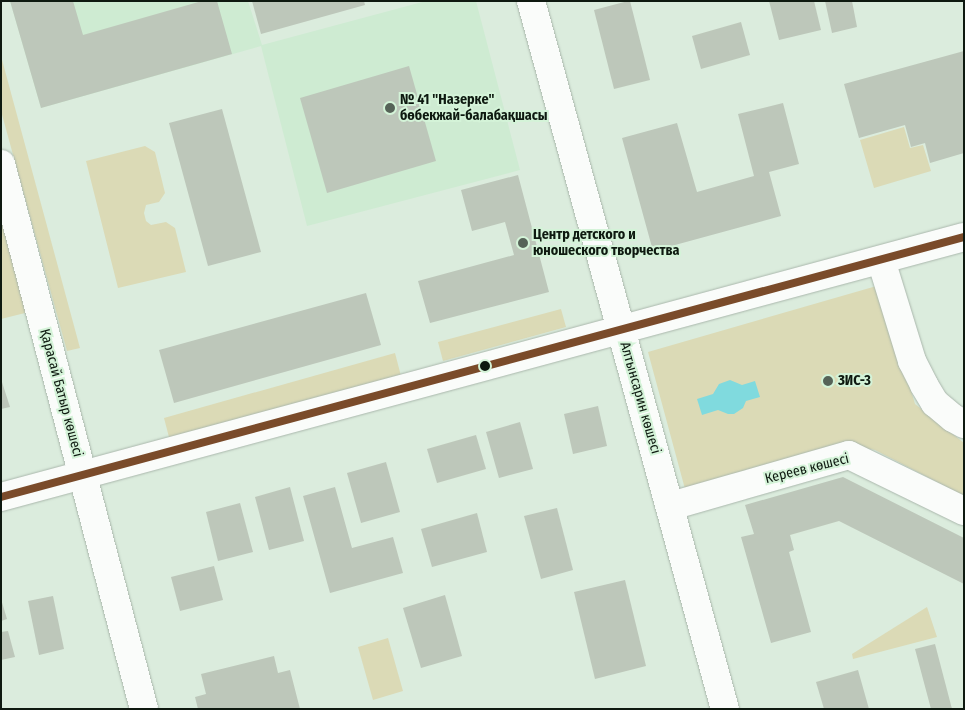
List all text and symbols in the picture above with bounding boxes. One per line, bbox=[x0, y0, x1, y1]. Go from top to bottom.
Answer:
place label: № 41 "Назерке" бөбекжай-балабақшасы bbox=[400, 92, 548, 124]
marker: № 41 "Назерке" бөбекжай-балабақшасы bbox=[384, 102, 396, 114]
place label: Центр детского и юношеского творчества bbox=[533, 227, 679, 260]
marker: Центр детского и юношеского творчества bbox=[517, 237, 529, 249]
street label: Қарасай Батыр көшесі bbox=[36, 327, 86, 459]
street label: Алтынсарин көшесі bbox=[616, 340, 664, 456]
unlabelled marker bbox=[480, 361, 490, 371]
place label: ЗИС-3 bbox=[838, 373, 871, 389]
marker: ЗИС-3 bbox=[822, 375, 834, 387]
street label: Кереев көшесі bbox=[763, 450, 851, 488]

